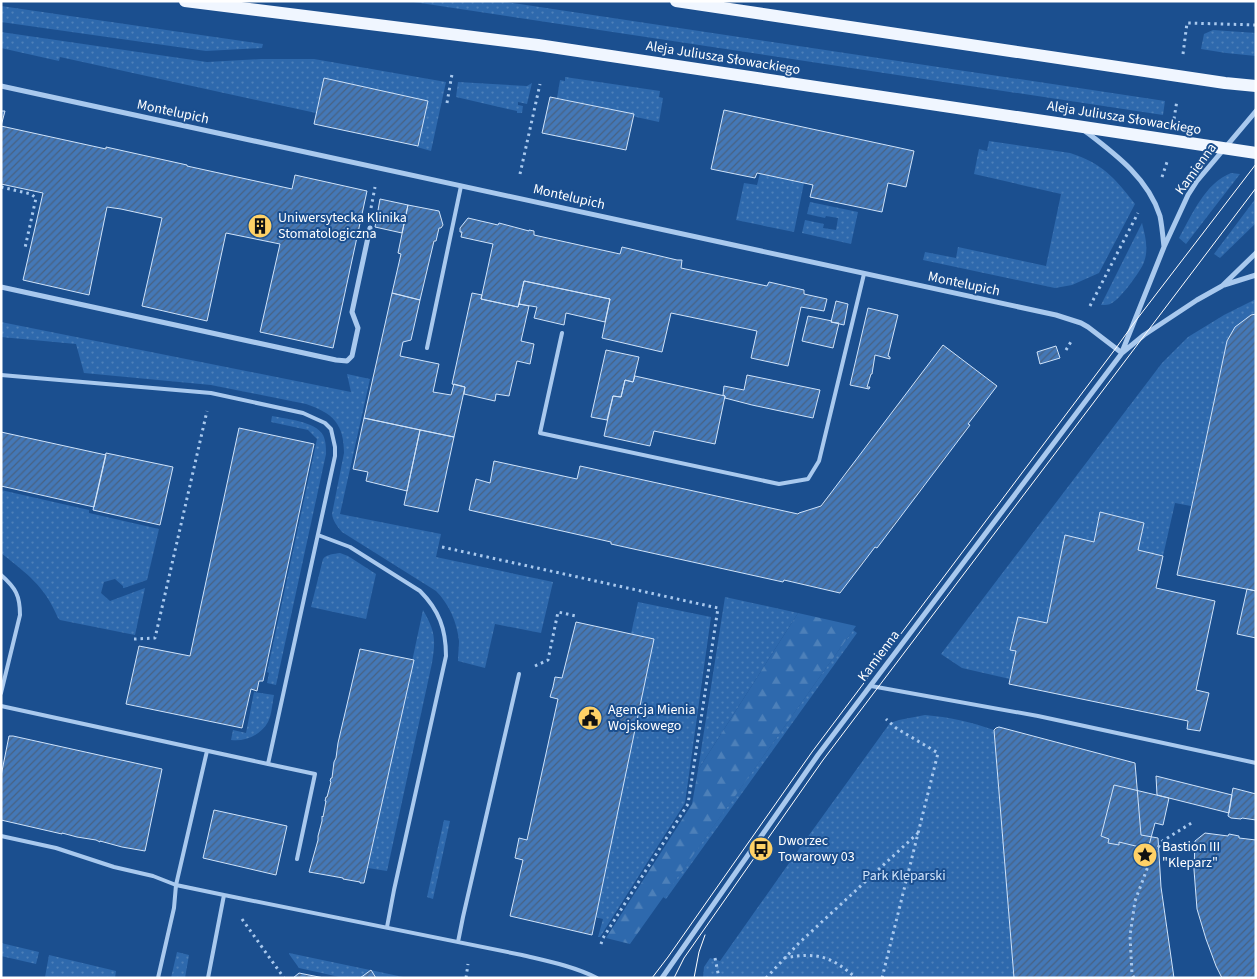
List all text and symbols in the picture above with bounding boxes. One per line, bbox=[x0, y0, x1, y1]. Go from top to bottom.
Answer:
street label: Aleja Juliusza Słowackiego bbox=[644, 36, 802, 80]
street label: Montelupich bbox=[135, 95, 211, 129]
street label: Aleja Juliusza Słowackiego bbox=[1045, 96, 1203, 140]
street label: Kamienna bbox=[1170, 139, 1222, 199]
street label: Montelupich bbox=[531, 179, 607, 215]
place label: Uniwersytecka Klinika Stomatologiczna bbox=[278, 208, 407, 244]
building icon: Uniwersytecka Klinika Stomatologiczna bbox=[247, 213, 273, 239]
street label: Montelupich bbox=[926, 267, 1002, 301]
street label: Kamienna bbox=[853, 626, 905, 686]
place label: Agencja Mienia Wojskowego bbox=[608, 700, 696, 736]
public building icon: Agencja Mienia Wojskowego bbox=[577, 705, 603, 731]
place label: Dworzec Towarowy 03 bbox=[778, 831, 855, 867]
bus stop icon: Dworzec Towarowy 03 bbox=[748, 836, 774, 862]
place label: Bastion III "Kleparz" bbox=[1162, 837, 1220, 873]
place icon: Bastion III "Kleparz" bbox=[1132, 842, 1158, 868]
park label: Park Kleparski bbox=[862, 866, 946, 886]

